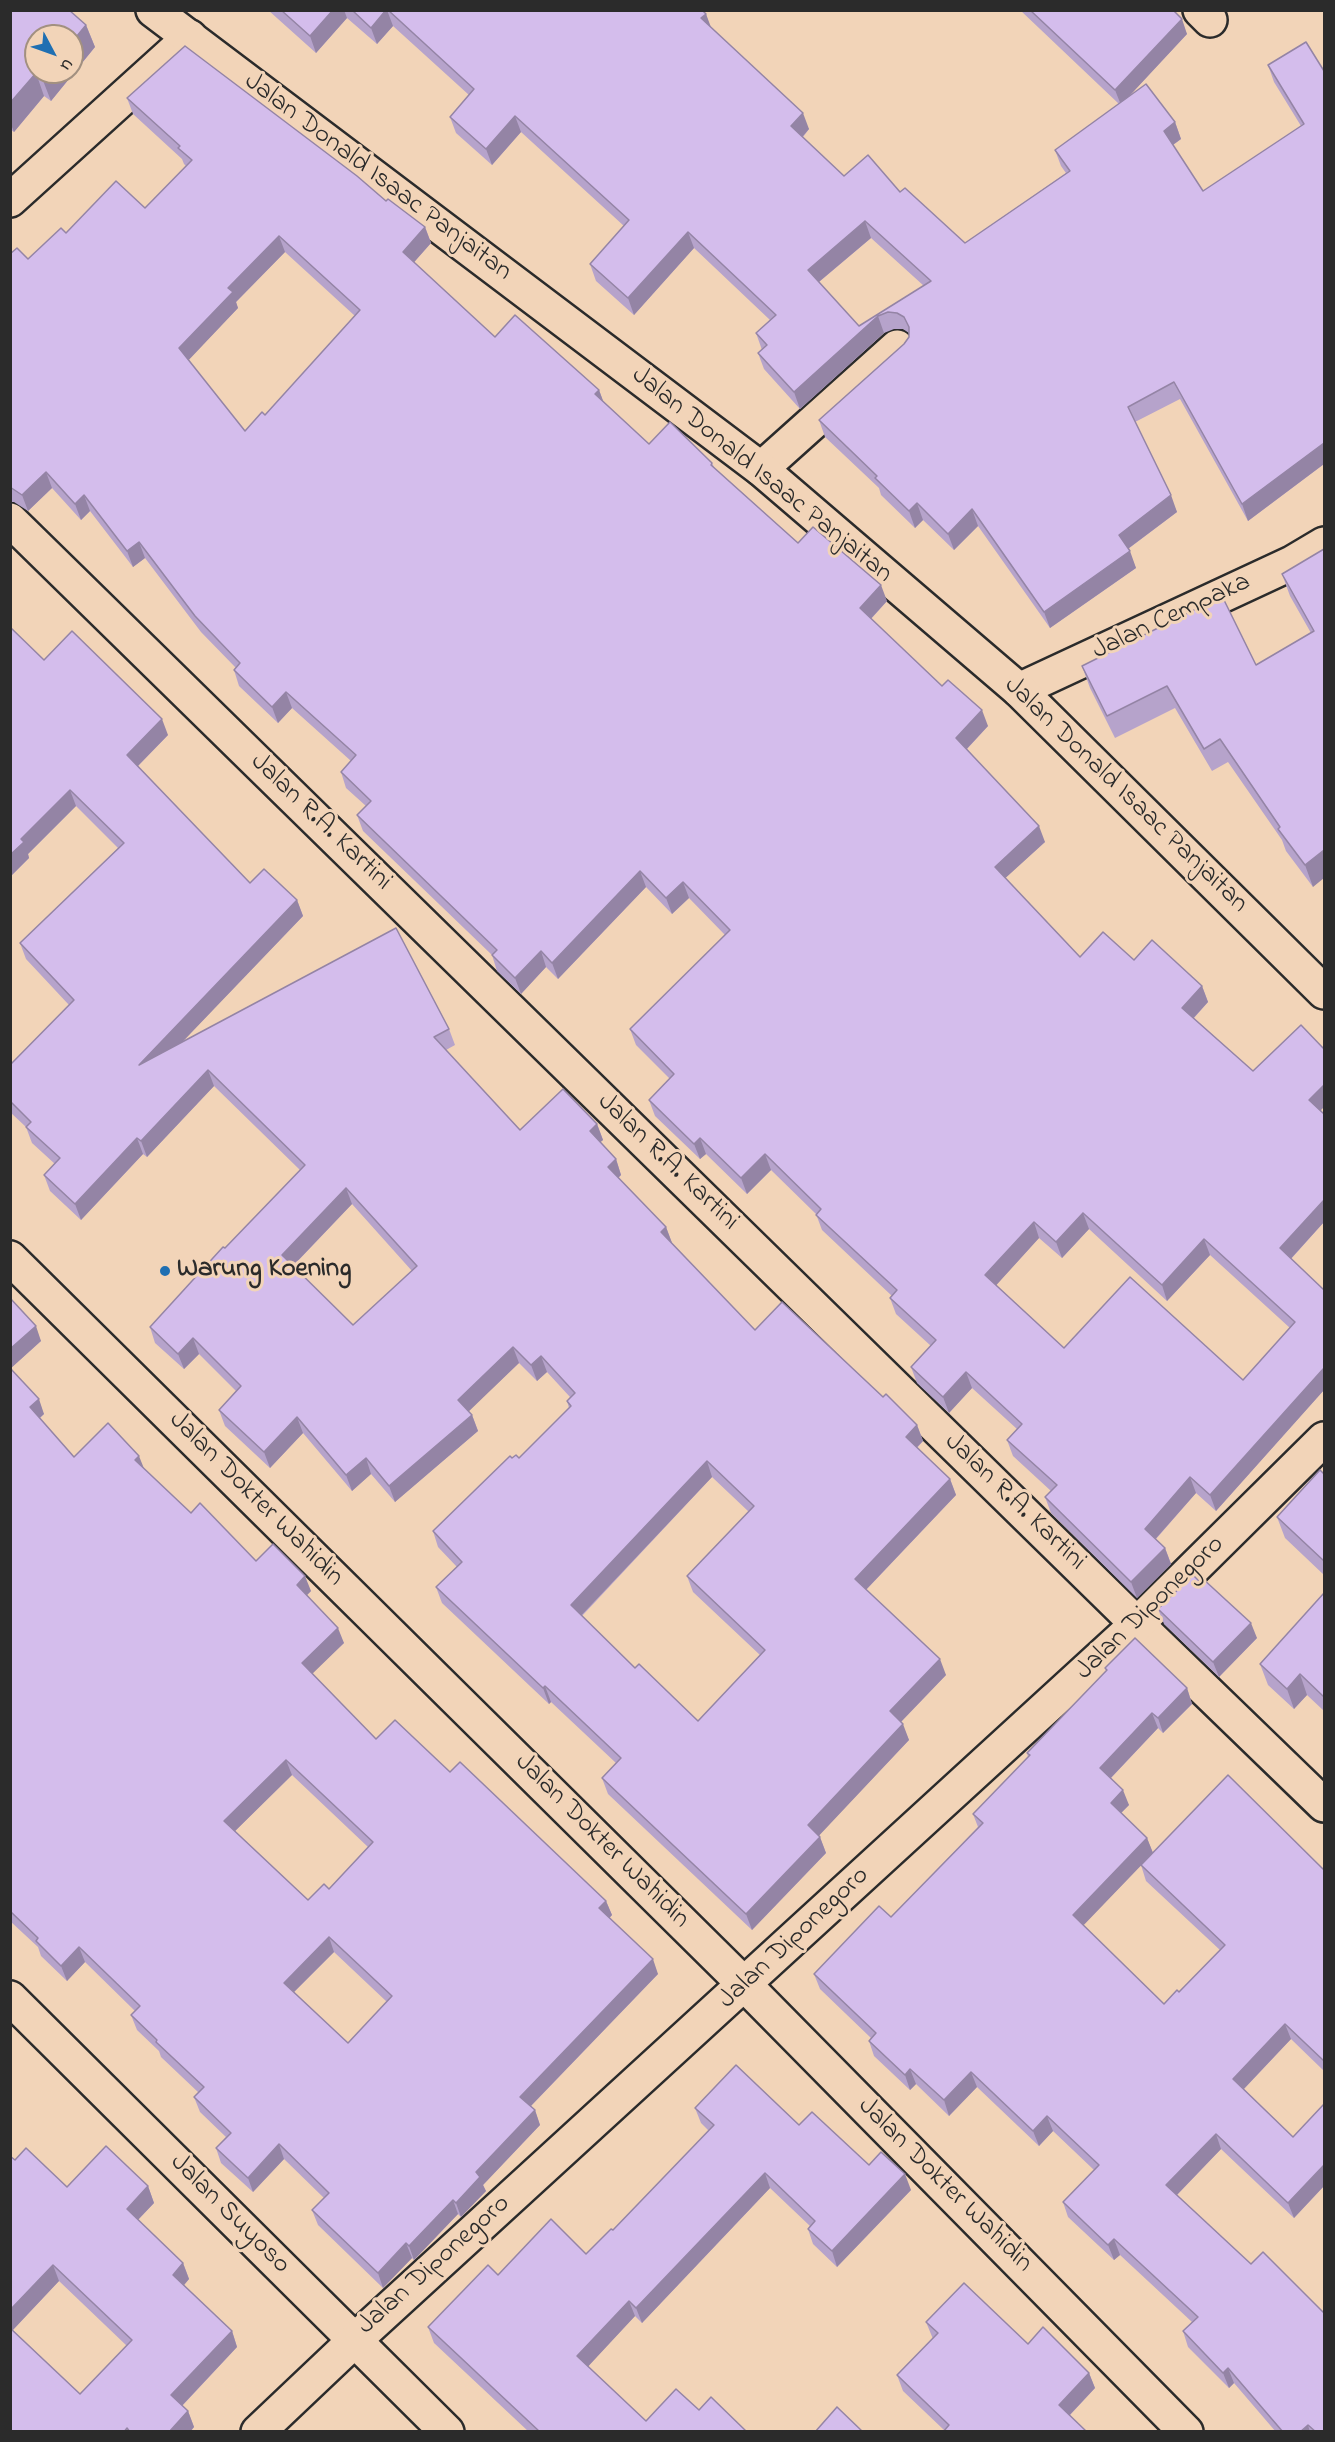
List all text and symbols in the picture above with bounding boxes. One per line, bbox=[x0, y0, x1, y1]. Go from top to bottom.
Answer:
north arrow bbox=[24, 24, 84, 84]
text: U bbox=[54, 53, 78, 76]
street label: Jalan Donald Isaac Panjaitan bbox=[237, 67, 517, 289]
street label: Jalan Donald Isaac Panjaitan bbox=[624, 361, 898, 591]
street label: Jalan Cempaka bbox=[1088, 567, 1256, 669]
street label: Jalan Donald Isaac Panjaitan bbox=[996, 671, 1254, 921]
street label: Jalan R.A. Kartini bbox=[242, 747, 398, 899]
street label: Jalan R.A. Kartini bbox=[589, 1087, 745, 1239]
place label: Warung Koening bbox=[177, 1255, 351, 1287]
marker: Warung Koening bbox=[158, 1264, 172, 1278]
street label: Jalan Dokter Wahidin bbox=[161, 1406, 349, 1594]
street label: Jalan R.A. Kartini bbox=[936, 1427, 1092, 1579]
street label: Jalan Diponegoro bbox=[1070, 1530, 1232, 1688]
street label: Jalan Dokter Wahidin bbox=[507, 1748, 695, 1936]
street label: Jalan Diponegoro bbox=[713, 1861, 877, 2017]
street label: Jalan Dokter Wahidin bbox=[850, 2092, 1038, 2280]
street label: Jalan Suyoso bbox=[162, 2148, 296, 2282]
street label: Jalan Diponegoro bbox=[352, 2189, 518, 2343]

